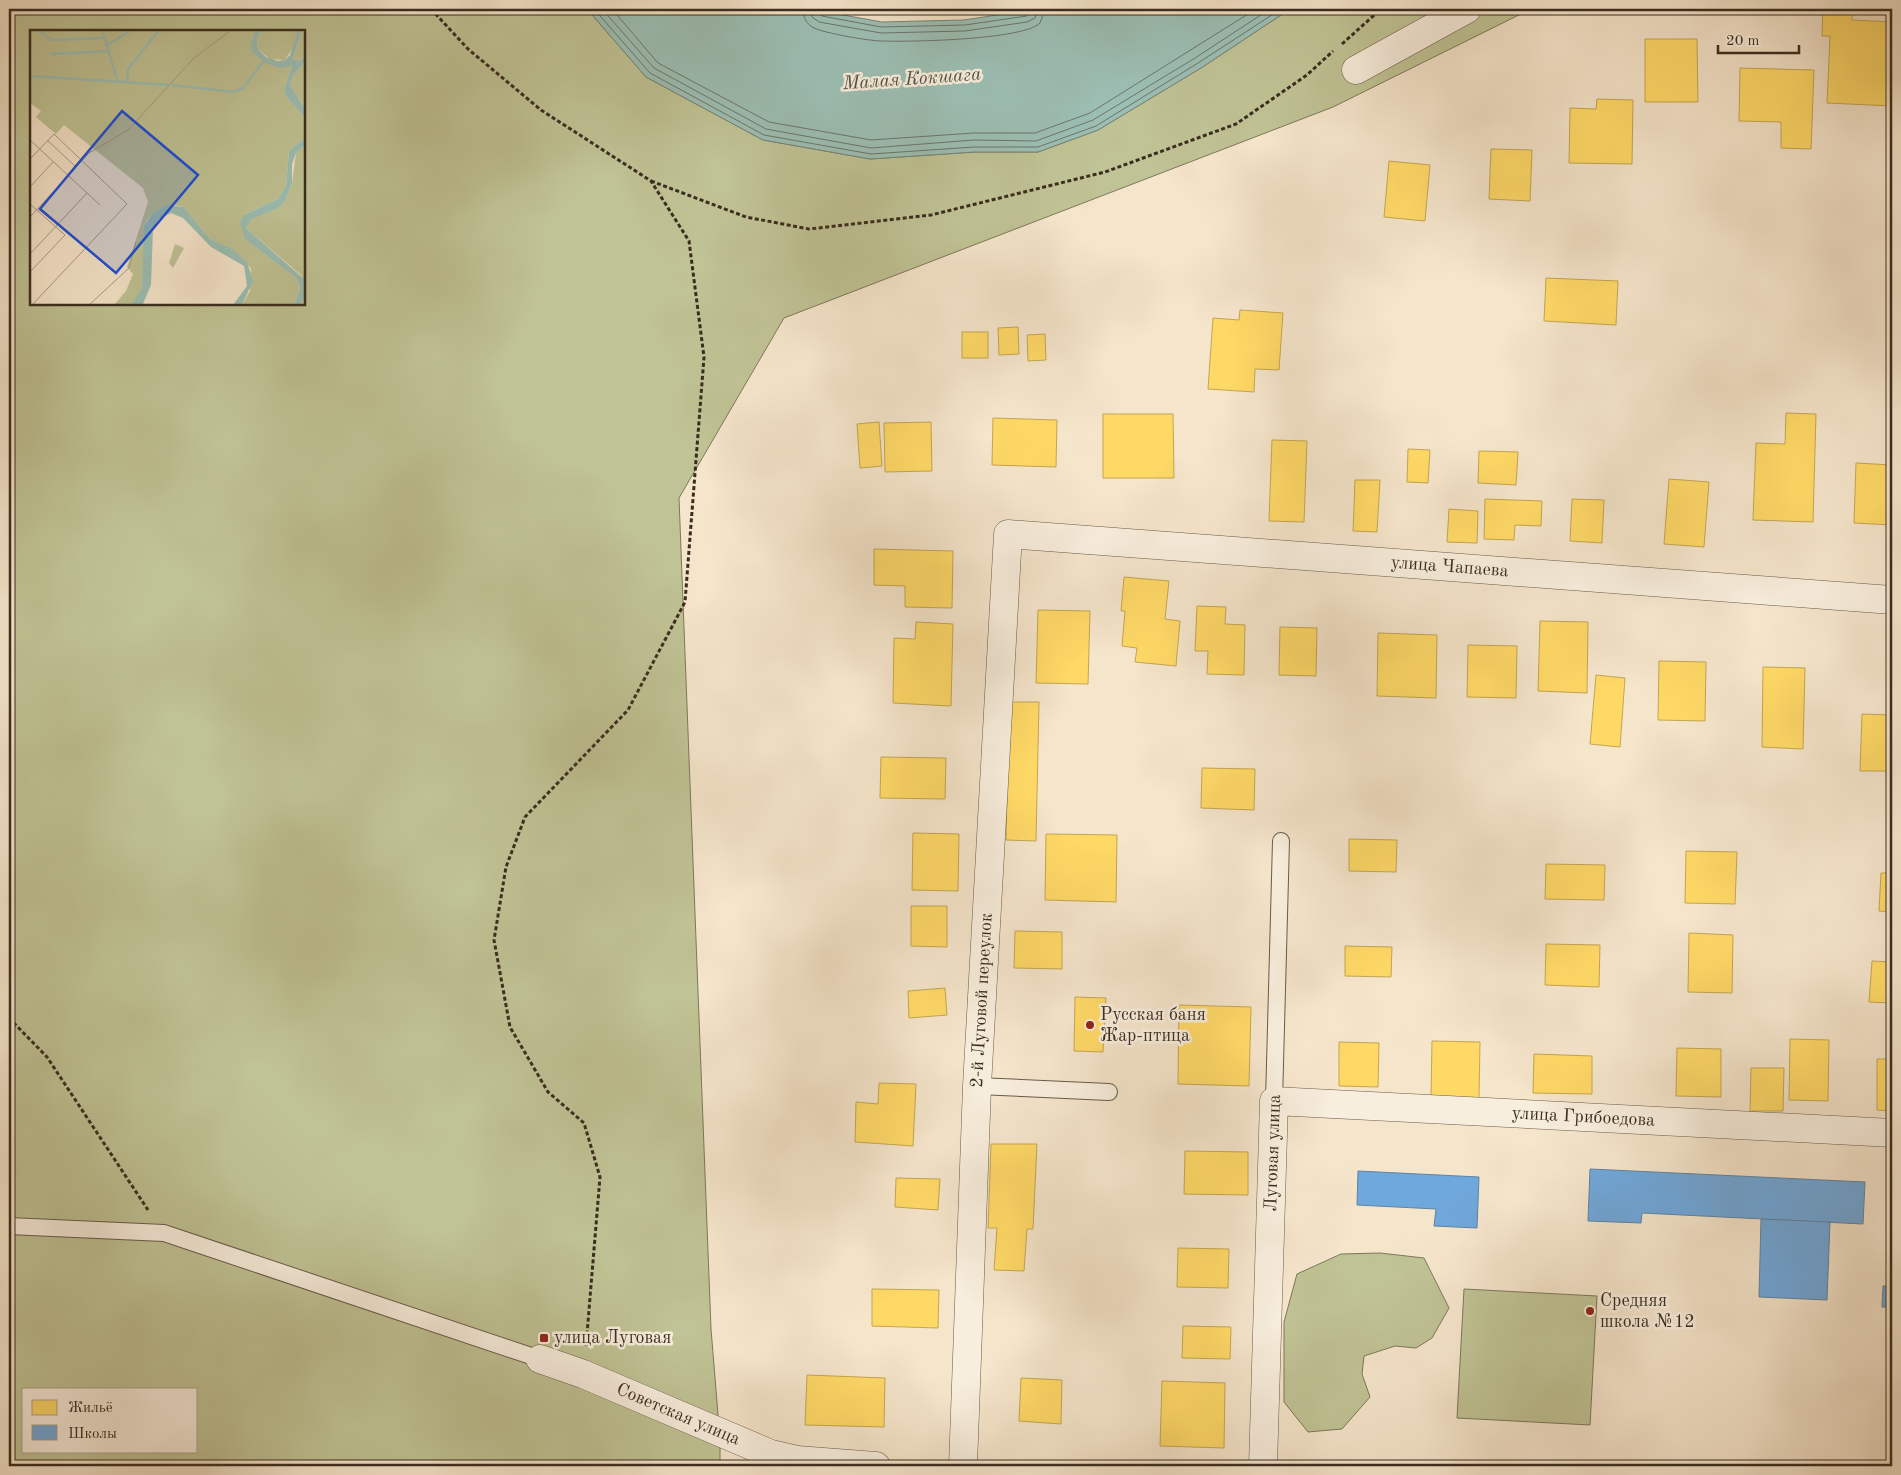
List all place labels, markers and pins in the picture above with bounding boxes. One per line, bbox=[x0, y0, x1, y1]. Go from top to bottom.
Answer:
place label: Русская баня Жар-птица bbox=[1100, 1006, 1206, 1045]
marker: Русская баня Жар-птица bbox=[1084, 1019, 1096, 1031]
place label: Средняя школа №12 bbox=[1600, 1292, 1695, 1331]
marker: Средняя школа №12 bbox=[1584, 1305, 1596, 1317]
place label: улица Луговая bbox=[554, 1329, 671, 1347]
marker: улица Луговая bbox=[538, 1332, 550, 1344]

